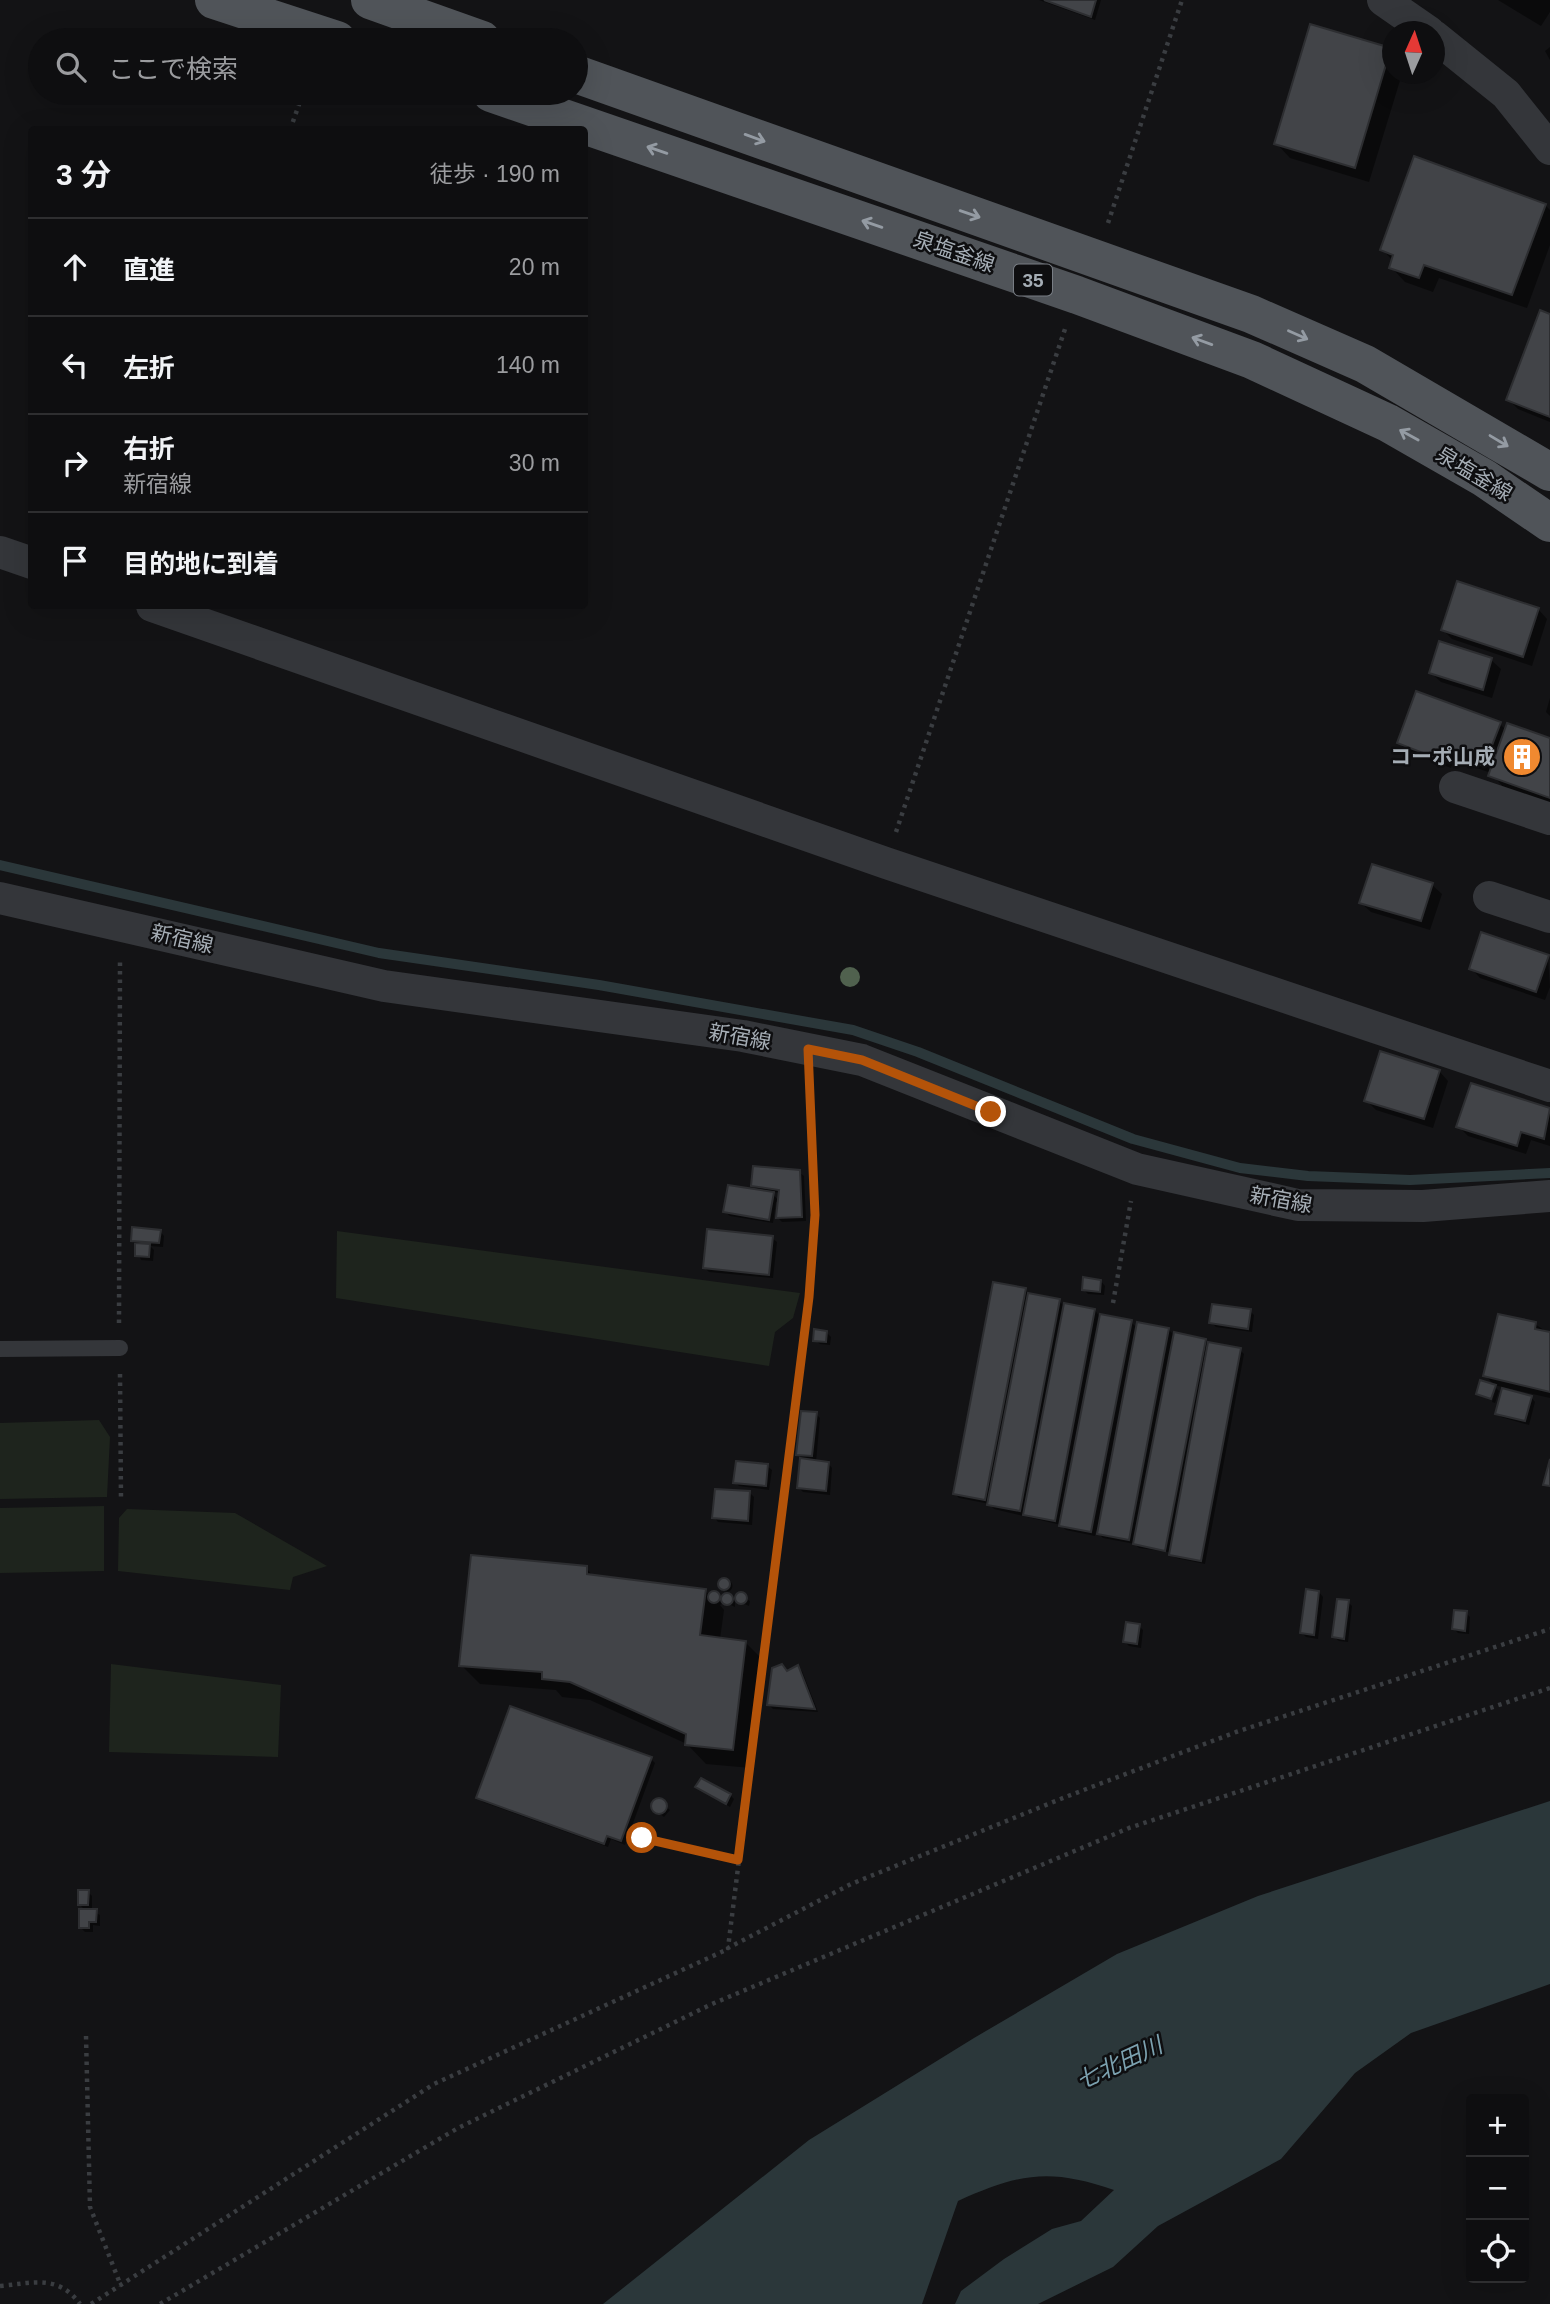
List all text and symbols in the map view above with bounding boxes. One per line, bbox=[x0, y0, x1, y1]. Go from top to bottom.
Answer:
north arrow bbox=[1382, 21, 1445, 84]
search box bbox=[28, 28, 588, 105]
icon: search bbox=[52, 48, 90, 86]
text: ここで検索 bbox=[108, 54, 238, 84]
one-way arrow bbox=[744, 133, 766, 145]
one-way arrow bbox=[647, 142, 669, 155]
text: 3 分 bbox=[56, 158, 111, 191]
text: 徒歩 · 190 m bbox=[430, 161, 560, 187]
one-way arrow bbox=[958, 209, 980, 221]
one-way arrow bbox=[862, 217, 884, 229]
street label: 泉塩釜線 bbox=[911, 227, 998, 276]
icon: ahead bbox=[56, 248, 94, 286]
text: 20 m bbox=[509, 254, 560, 280]
text: 直進 bbox=[123, 255, 175, 285]
road number: 35 bbox=[1014, 264, 1052, 296]
one-way arrow bbox=[1287, 329, 1308, 342]
one-way arrow bbox=[1192, 334, 1214, 346]
icon: left bbox=[56, 346, 94, 384]
text: 140 m bbox=[496, 352, 560, 378]
text: 左折 bbox=[123, 353, 175, 383]
one-way arrow bbox=[1399, 428, 1420, 441]
text: 右折 bbox=[123, 434, 175, 464]
one-way arrow bbox=[1488, 434, 1508, 448]
street label: 泉塩釜線 bbox=[1432, 442, 1516, 505]
icon: right bbox=[56, 444, 94, 482]
text: 30 m bbox=[509, 450, 560, 476]
text: 新宿線 bbox=[123, 471, 192, 497]
icon: arrive bbox=[56, 542, 94, 580]
text: 目的地に到着 bbox=[123, 549, 279, 579]
building icon: コーポ山成 bbox=[1501, 736, 1543, 778]
place label: コーポ山成 bbox=[1390, 745, 1495, 768]
street label: 新宿線 bbox=[149, 920, 215, 957]
street label: 新宿線 bbox=[707, 1020, 773, 1053]
route end bbox=[975, 1096, 1006, 1127]
street label: 新宿線 bbox=[1248, 1183, 1314, 1216]
route start bbox=[626, 1822, 657, 1853]
water label: 七北田川 bbox=[1072, 2031, 1169, 2094]
map controls bbox=[1466, 2094, 1529, 2283]
button: + bbox=[1466, 2094, 1529, 2157]
button: − bbox=[1466, 2157, 1529, 2220]
button: locate bbox=[1466, 2220, 1529, 2283]

